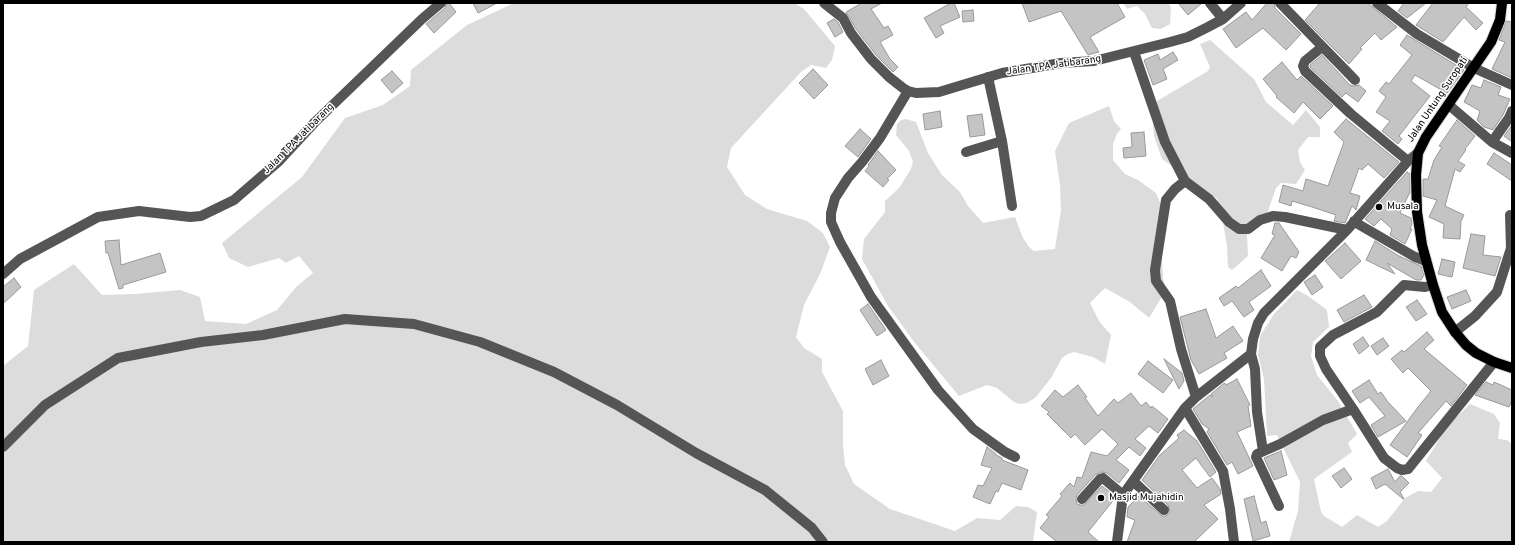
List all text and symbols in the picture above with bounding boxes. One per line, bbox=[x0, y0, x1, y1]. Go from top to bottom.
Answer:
street label: Jalan TPA Jatibarang bbox=[1006, 53, 1102, 79]
street label: Jalan Untung Suropati bbox=[1405, 55, 1471, 145]
street label: Jalan TPA Jatibarang bbox=[261, 101, 337, 177]
place label: Musala bbox=[1387, 201, 1418, 213]
marker: Musala bbox=[1374, 202, 1384, 212]
place label: Masjid Mujahidin bbox=[1109, 492, 1184, 504]
marker: Masjid Mujahidin bbox=[1096, 493, 1106, 503]

